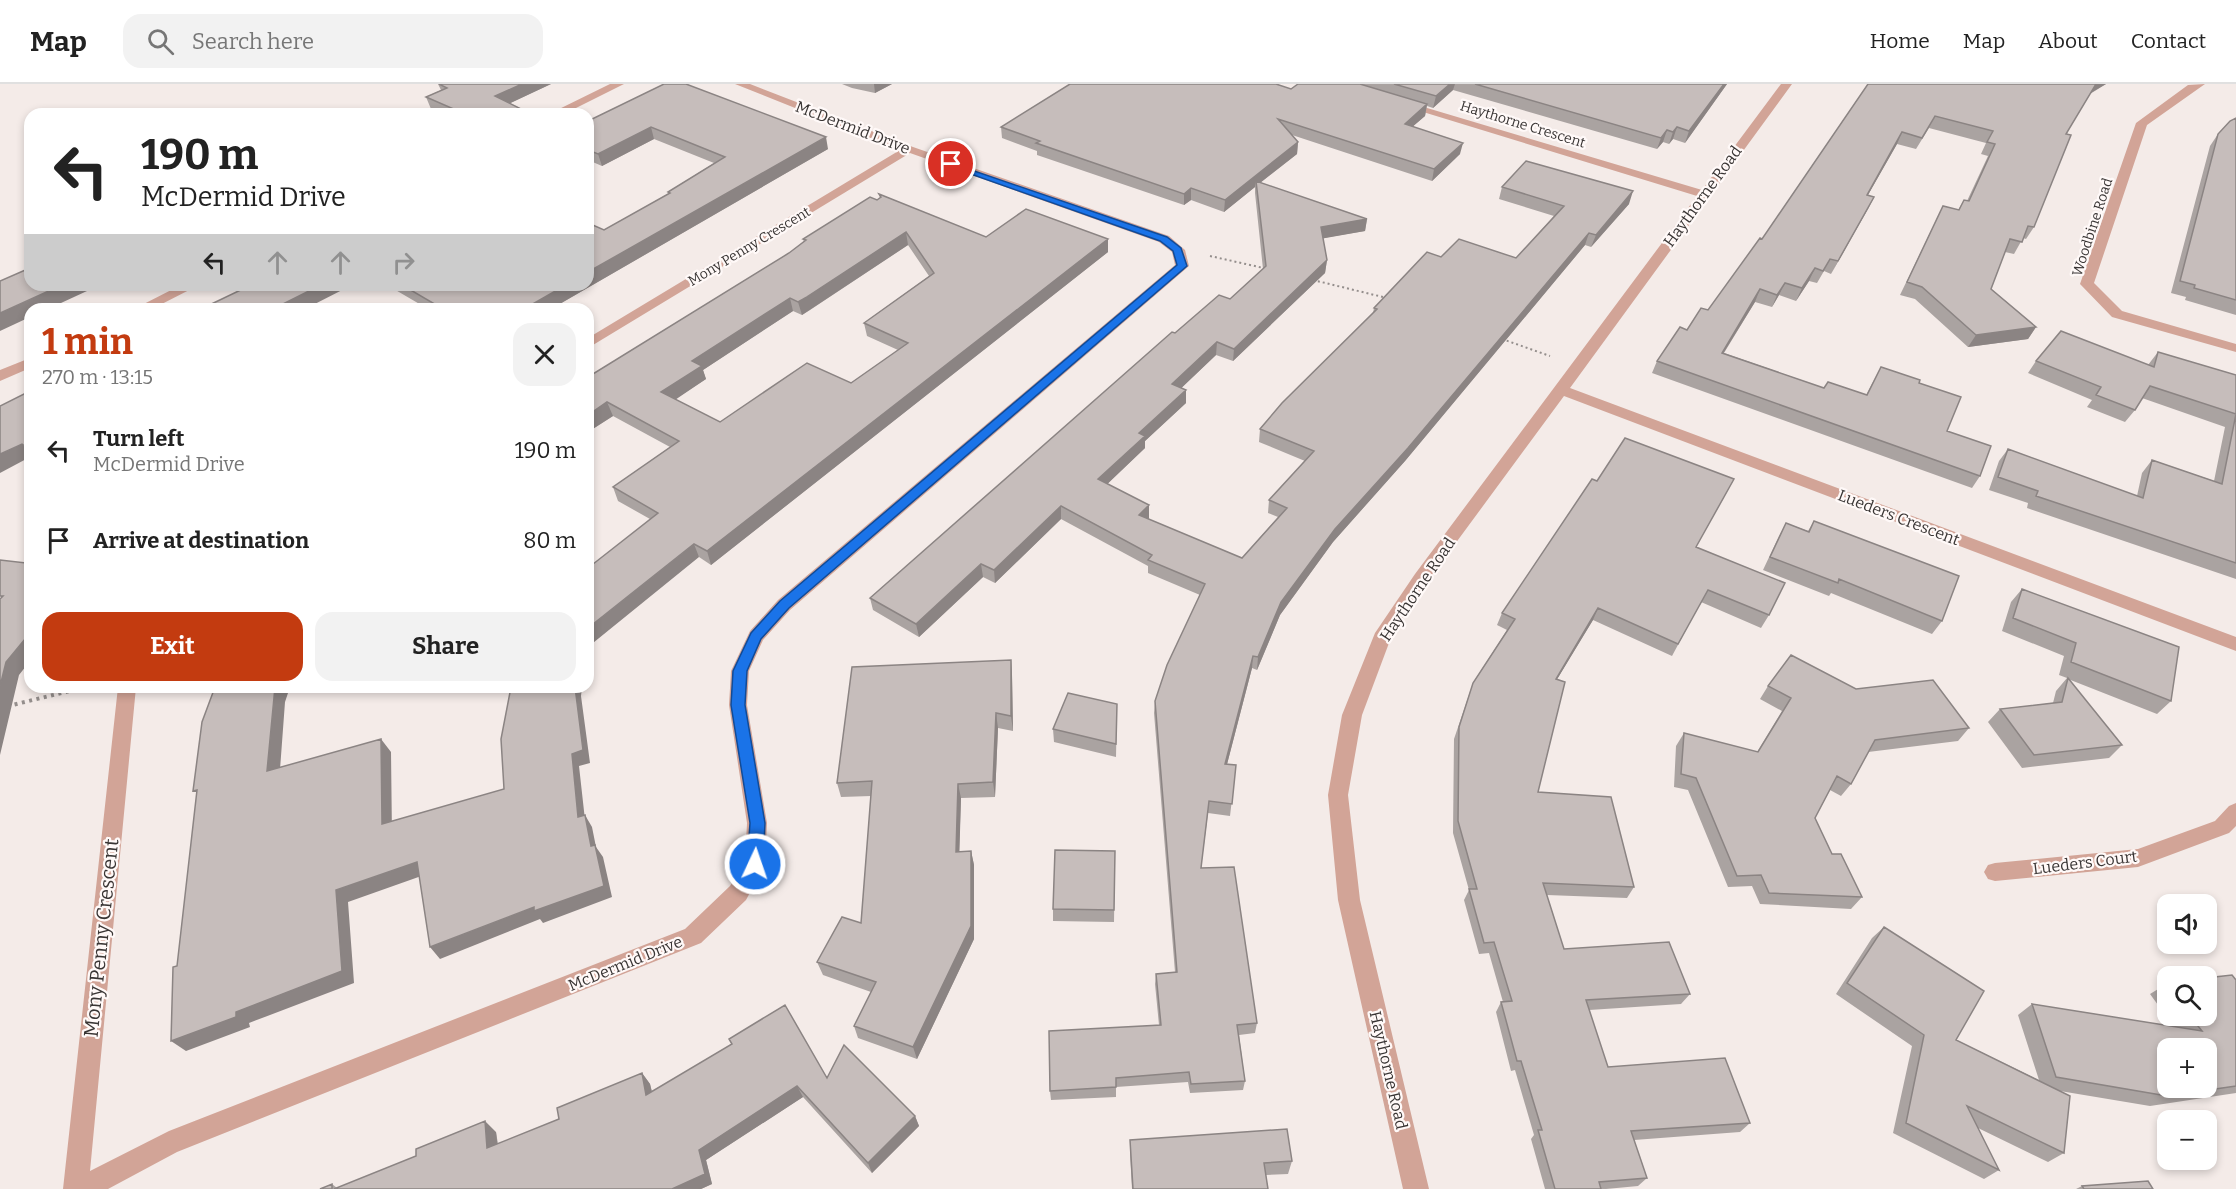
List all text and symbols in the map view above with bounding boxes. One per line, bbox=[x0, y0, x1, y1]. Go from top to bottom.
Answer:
search box bbox=[123, 14, 543, 68]
text: Map bbox=[30, 25, 87, 58]
icon: search bbox=[144, 25, 177, 58]
text: Search here bbox=[192, 28, 314, 55]
text: Home bbox=[1870, 28, 1930, 54]
text: Map bbox=[1963, 28, 2005, 54]
text: About bbox=[2038, 28, 2098, 54]
text: Contact bbox=[2131, 28, 2206, 54]
street label: McDermid Drive bbox=[793, 97, 913, 158]
street label: Haythorne Crescent bbox=[1458, 97, 1588, 152]
text: 190 m bbox=[141, 130, 258, 180]
icon: left bbox=[42, 132, 120, 210]
pin bbox=[925, 138, 976, 189]
street label: Haythorne Road bbox=[1659, 141, 1746, 251]
icon: arrive bbox=[934, 147, 967, 180]
street label: Woodbine Road bbox=[2069, 176, 2116, 278]
text: McDermid Drive bbox=[141, 181, 346, 213]
street label: Mony Penny Crescent bbox=[685, 203, 813, 290]
icon: left bbox=[198, 246, 231, 279]
icon: ahead bbox=[261, 246, 294, 279]
icon: ahead bbox=[324, 246, 357, 279]
icon: right bbox=[387, 246, 420, 279]
text: 1 min bbox=[42, 320, 133, 364]
button: close bbox=[513, 323, 576, 386]
text: 270 m · 13:15 bbox=[42, 365, 153, 389]
text: Turn left bbox=[93, 425, 185, 452]
icon: left bbox=[42, 434, 75, 467]
text: 190 m bbox=[515, 437, 576, 464]
text: McDermid Drive bbox=[93, 452, 245, 476]
street label: Lueders Crescent bbox=[1835, 486, 1963, 549]
icon: arrive bbox=[42, 524, 75, 557]
text: Arrive at destination bbox=[93, 527, 309, 554]
text: 80 m bbox=[523, 527, 576, 554]
street label: Haythorne Road bbox=[1376, 534, 1459, 645]
button: Exit bbox=[42, 612, 303, 681]
button: Share bbox=[315, 612, 576, 681]
position arrow bbox=[723, 832, 787, 896]
street label: Mony Penny Crescent bbox=[79, 838, 123, 1038]
street label: Lueders Court bbox=[2032, 847, 2139, 878]
map controls bbox=[2157, 894, 2217, 1170]
button: sound bbox=[2157, 894, 2217, 954]
street label: McDermid Drive bbox=[565, 932, 685, 995]
button: search bbox=[2157, 966, 2217, 1026]
street label: Haythorne Road bbox=[1366, 1009, 1411, 1132]
button: + bbox=[2157, 1038, 2217, 1098]
button: − bbox=[2157, 1110, 2217, 1170]

